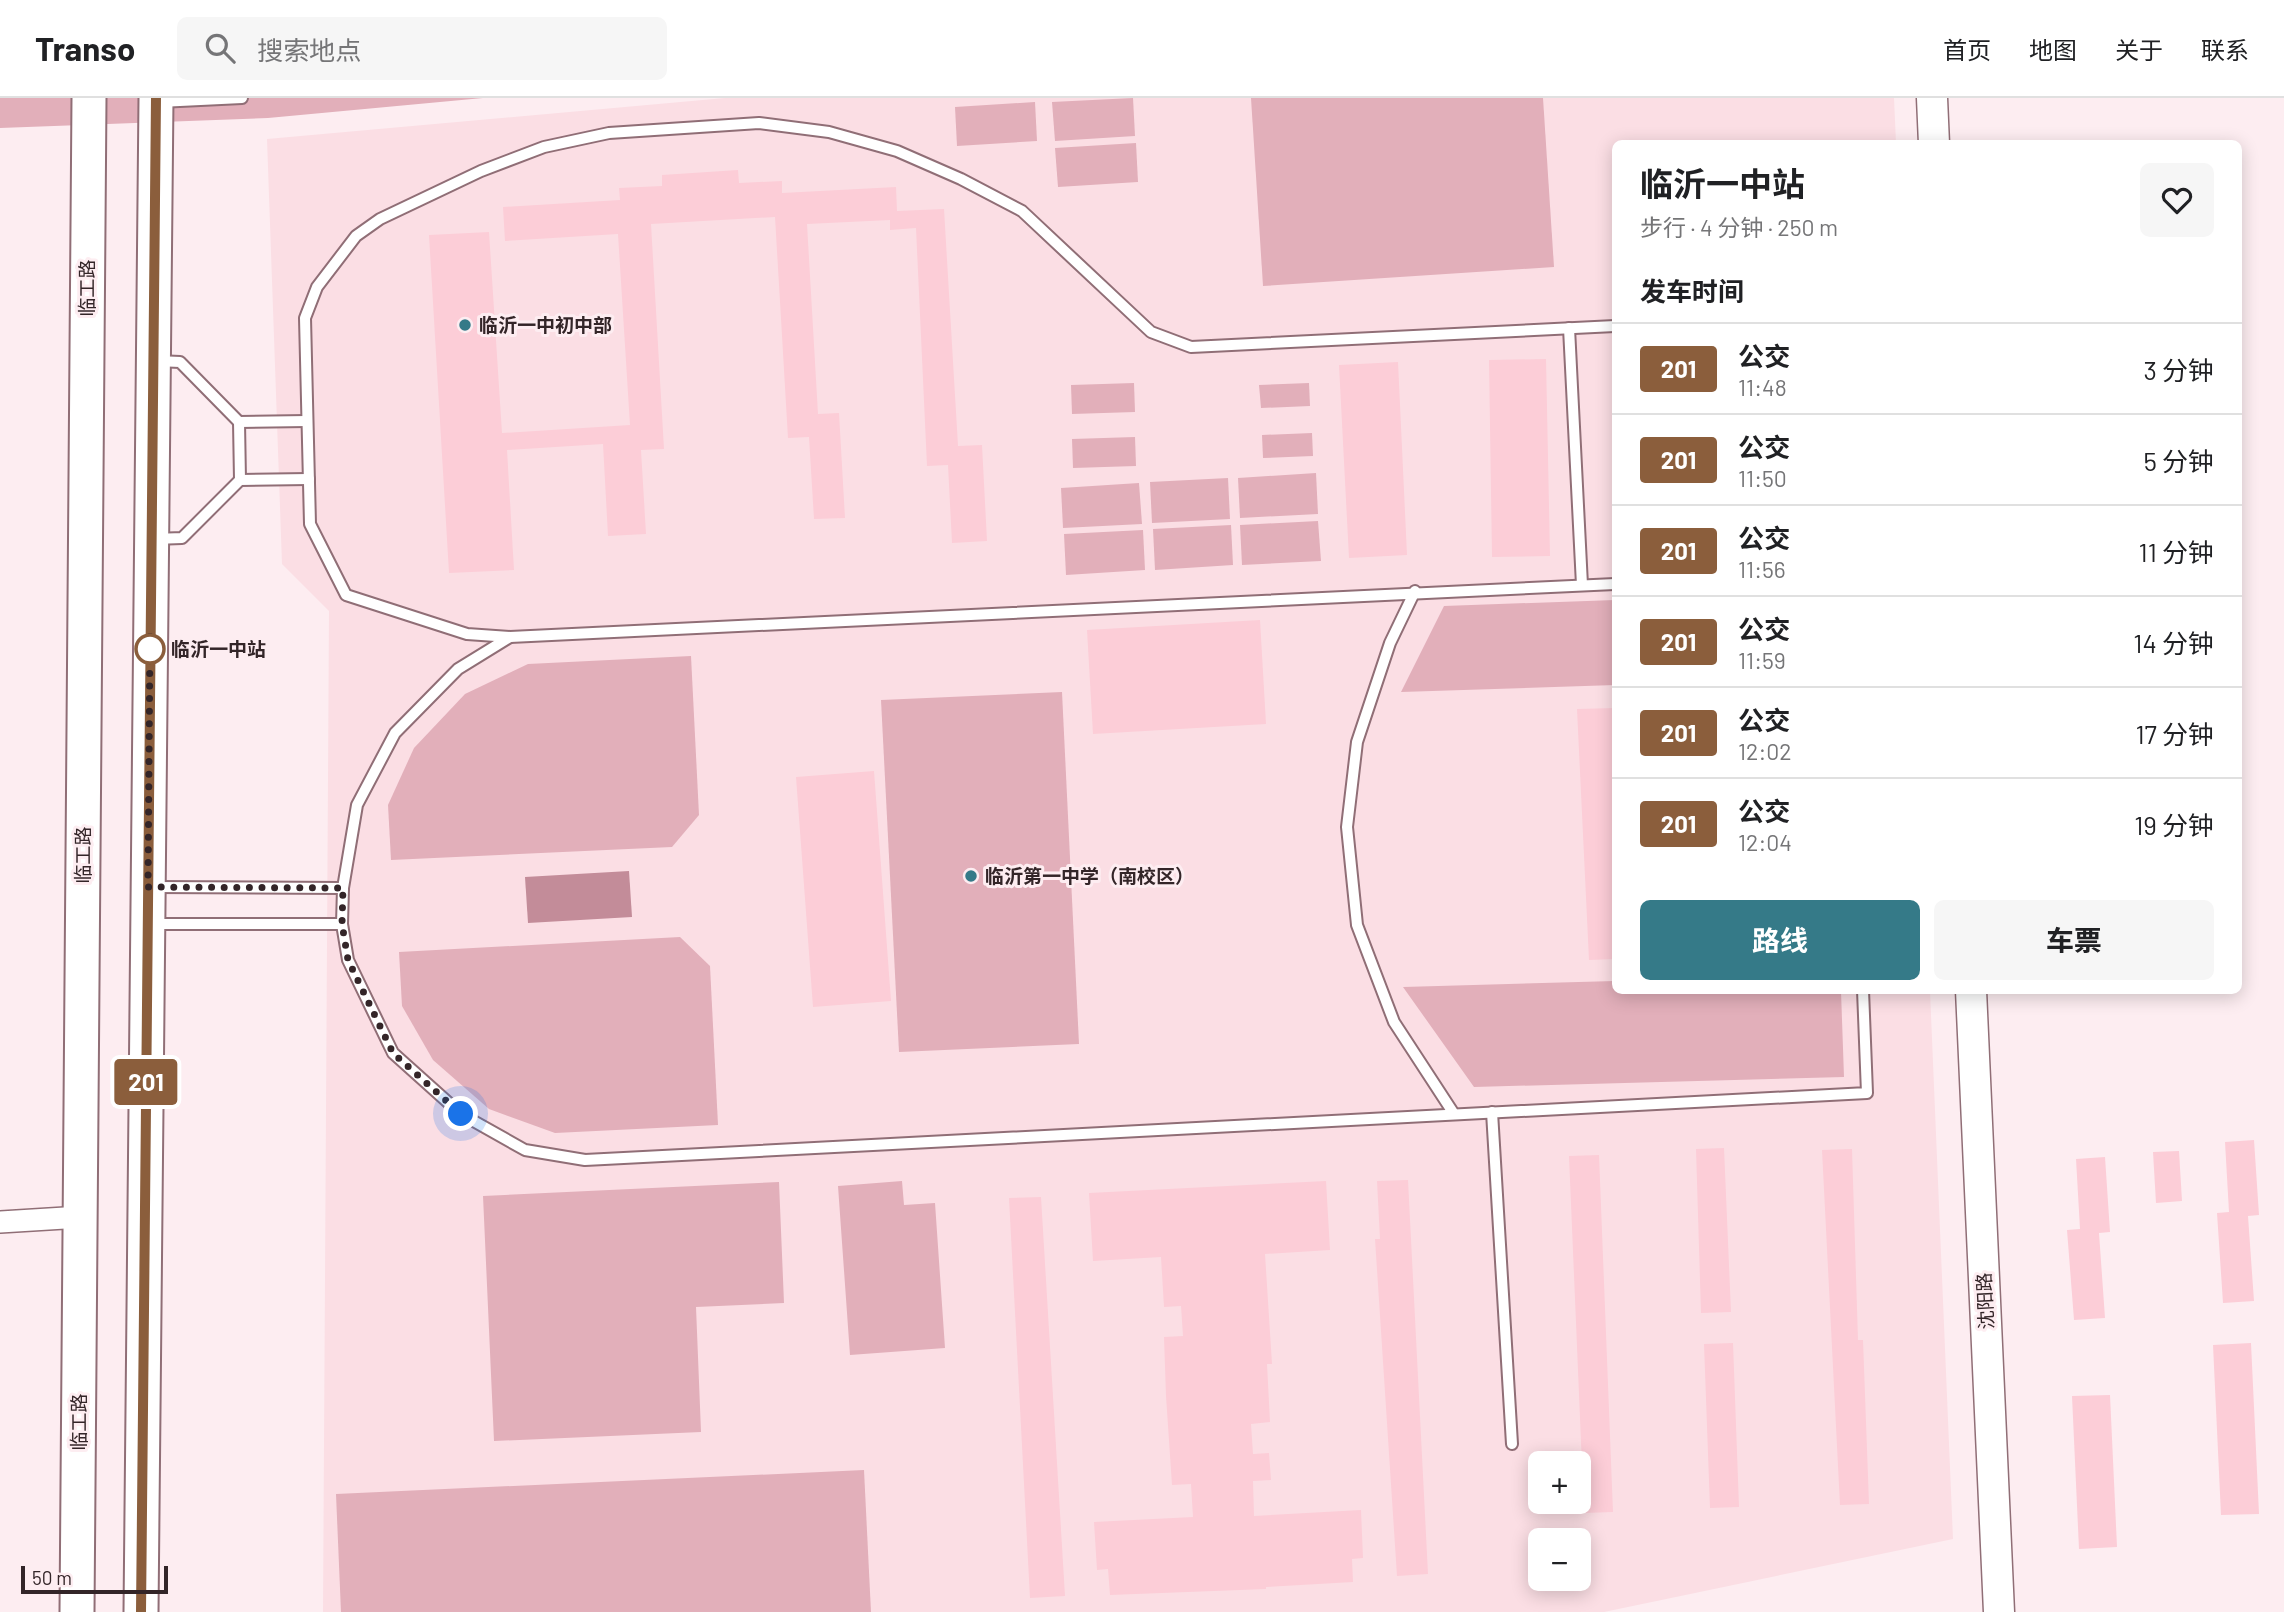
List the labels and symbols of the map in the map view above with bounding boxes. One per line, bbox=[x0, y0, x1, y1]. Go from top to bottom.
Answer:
street label: 临工路 bbox=[75, 259, 98, 317]
place label: 临沂一中初中部 bbox=[479, 313, 612, 336]
marker: 临沂一中初中部 bbox=[457, 317, 473, 333]
marker: 临沂一中站 bbox=[135, 634, 165, 664]
place label: 临沂一中站 bbox=[171, 637, 266, 660]
street label: 临工路 bbox=[71, 826, 94, 884]
place label: 临沂第一中学（南校区） bbox=[985, 864, 1194, 887]
marker: 临沂第一中学（南校区） bbox=[963, 868, 979, 884]
line badge: 201 bbox=[106, 1059, 186, 1105]
your location bbox=[443, 1096, 478, 1131]
street label: 沈阳路 bbox=[1972, 1272, 1997, 1330]
street label: 临工路 bbox=[67, 1393, 90, 1451]
scale bar bbox=[21, 1563, 168, 1595]

